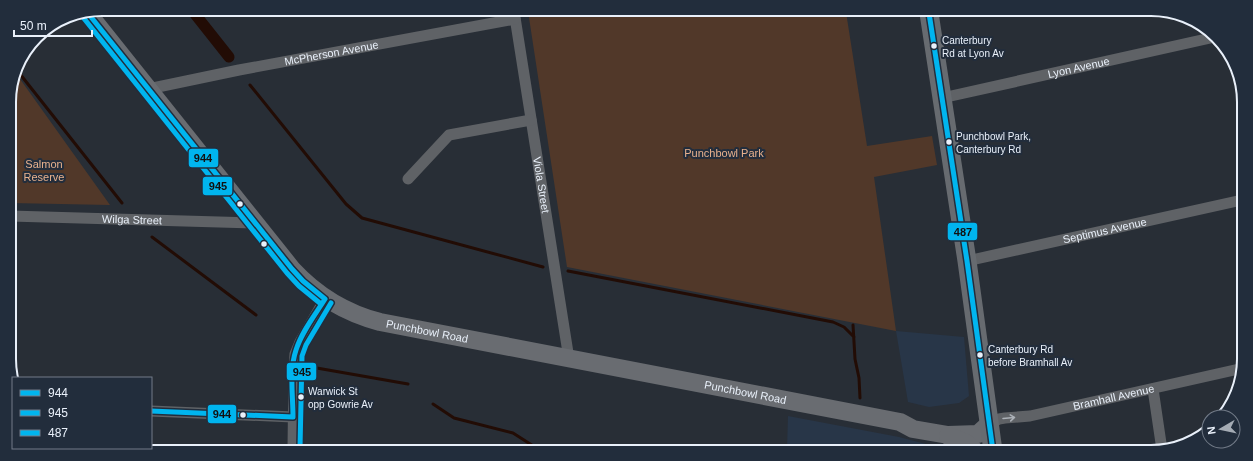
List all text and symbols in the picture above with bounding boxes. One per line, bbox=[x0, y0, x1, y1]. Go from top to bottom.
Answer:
scale bar bbox=[14, 12, 92, 38]
text: 50 m bbox=[20, 19, 47, 33]
place label: Canterbury Rd at Lyon Av bbox=[942, 35, 1004, 59]
street label: McPherson Avenue bbox=[284, 38, 379, 67]
marker: Canterbury Rd at Lyon Av bbox=[929, 41, 939, 51]
street label: Lyon Avenue bbox=[1047, 55, 1111, 80]
place label: Punchbowl Park, Canterbury Rd bbox=[956, 131, 1031, 155]
marker: Punchbowl Park, Canterbury Rd bbox=[944, 137, 954, 147]
park label: Punchbowl Park bbox=[684, 147, 764, 159]
line badge: 944 bbox=[188, 148, 219, 168]
text: 944 bbox=[194, 152, 213, 164]
street label: Viola Street bbox=[531, 156, 552, 214]
park label: Salmon Reserve bbox=[24, 158, 64, 183]
line badge: 945 bbox=[202, 176, 233, 196]
text: 945 bbox=[209, 180, 227, 192]
unlabelled marker bbox=[235, 199, 245, 209]
street label: Wilga Street bbox=[102, 213, 162, 226]
street label: Septimus Avenue bbox=[1062, 215, 1148, 246]
line badge: 487 bbox=[947, 222, 978, 241]
text: 487 bbox=[954, 226, 972, 238]
unlabelled marker bbox=[259, 239, 269, 249]
street label: Punchbowl Road bbox=[385, 317, 469, 345]
place label: Canterbury Rd before Bramhall Av bbox=[988, 344, 1072, 368]
marker: Canterbury Rd before Bramhall Av bbox=[975, 350, 985, 360]
line badge: 945 bbox=[286, 362, 317, 381]
text: 945 bbox=[293, 366, 311, 378]
legend bbox=[12, 377, 152, 449]
street label: Punchbowl Road bbox=[703, 379, 787, 406]
street label: Bramhall Avenue bbox=[1072, 382, 1155, 412]
text: 944 bbox=[48, 386, 68, 400]
place label: Warwick St opp Gowrie Av bbox=[308, 386, 373, 410]
marker: Warwick St opp Gowrie Av bbox=[296, 392, 306, 402]
line badge: 944 bbox=[207, 404, 237, 424]
text: 945 bbox=[48, 406, 68, 420]
text: 944 bbox=[213, 408, 232, 420]
north arrow bbox=[1201, 409, 1241, 449]
unlabelled marker bbox=[238, 410, 248, 420]
one-way arrow bbox=[1002, 414, 1015, 421]
text: 487 bbox=[48, 426, 68, 440]
text: N bbox=[1205, 426, 1218, 435]

